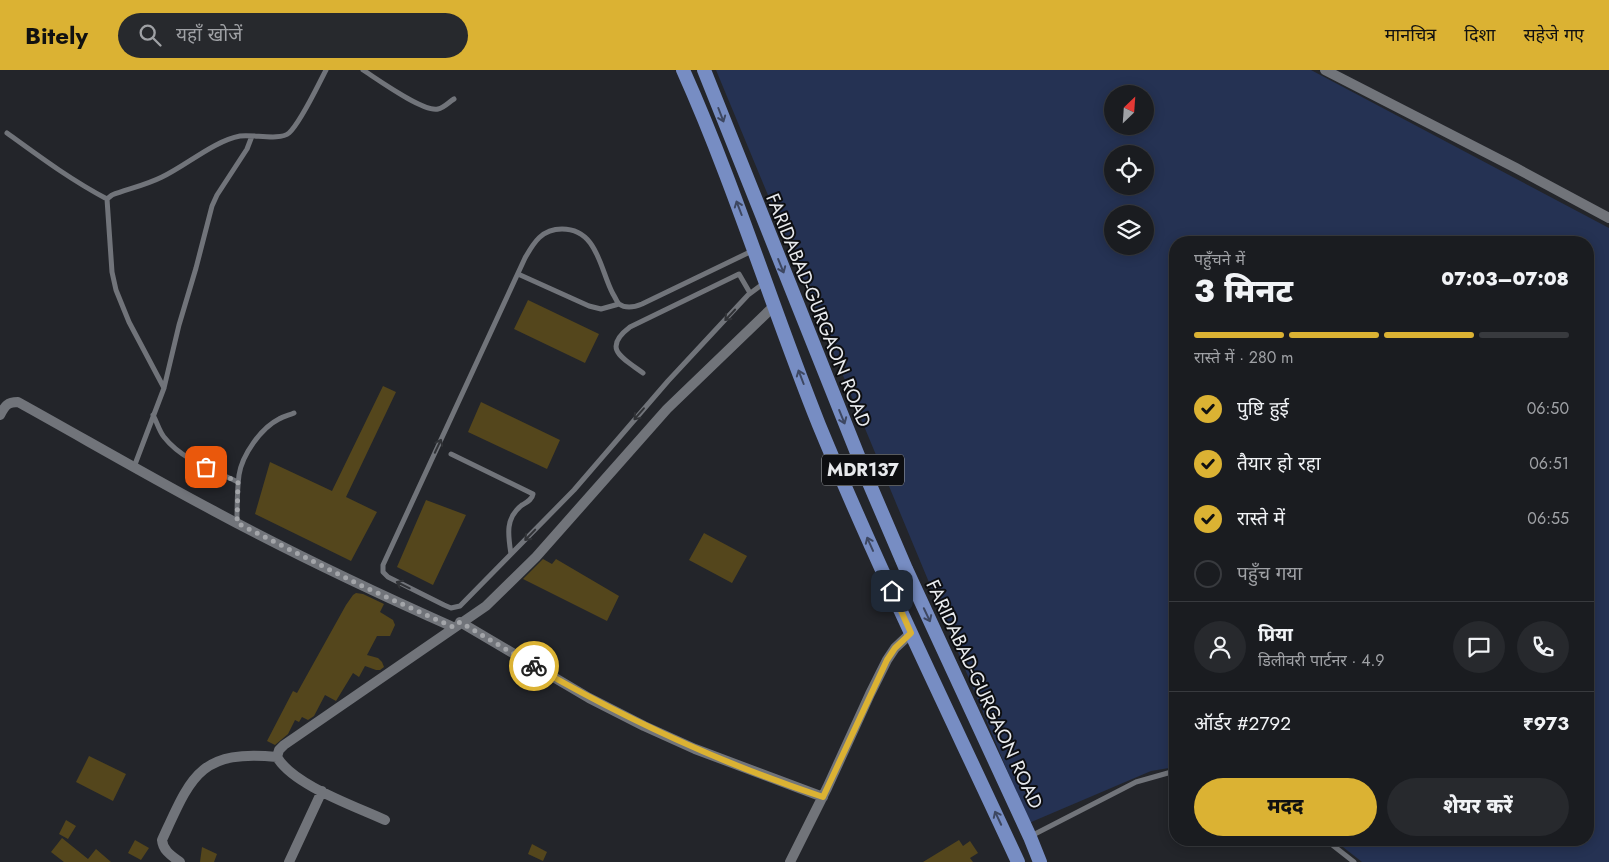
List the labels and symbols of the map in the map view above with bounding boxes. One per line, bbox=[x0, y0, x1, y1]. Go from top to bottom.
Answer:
north arrow bbox=[1104, 85, 1154, 135]
one-way arrow bbox=[718, 108, 727, 123]
street label: FARIDABAD-GURGAON ROAD bbox=[759, 189, 878, 431]
one-way arrow bbox=[734, 201, 743, 217]
one-way arrow bbox=[778, 259, 787, 274]
one-way arrow bbox=[724, 308, 736, 321]
one-way arrow bbox=[796, 370, 805, 385]
one-way arrow bbox=[634, 407, 645, 420]
one-way arrow bbox=[838, 409, 847, 424]
one-way arrow bbox=[434, 439, 443, 454]
pin bbox=[185, 446, 227, 488]
road number: MDR137 bbox=[822, 454, 904, 486]
one-way arrow bbox=[524, 528, 536, 541]
one-way arrow bbox=[864, 537, 874, 552]
pin bbox=[871, 570, 913, 612]
street label: FARIDABAD-GURGAON ROAD bbox=[919, 575, 1050, 813]
one-way arrow bbox=[396, 580, 411, 589]
one-way arrow bbox=[923, 607, 932, 622]
courier bbox=[509, 641, 559, 691]
one-way arrow bbox=[992, 811, 1002, 826]

